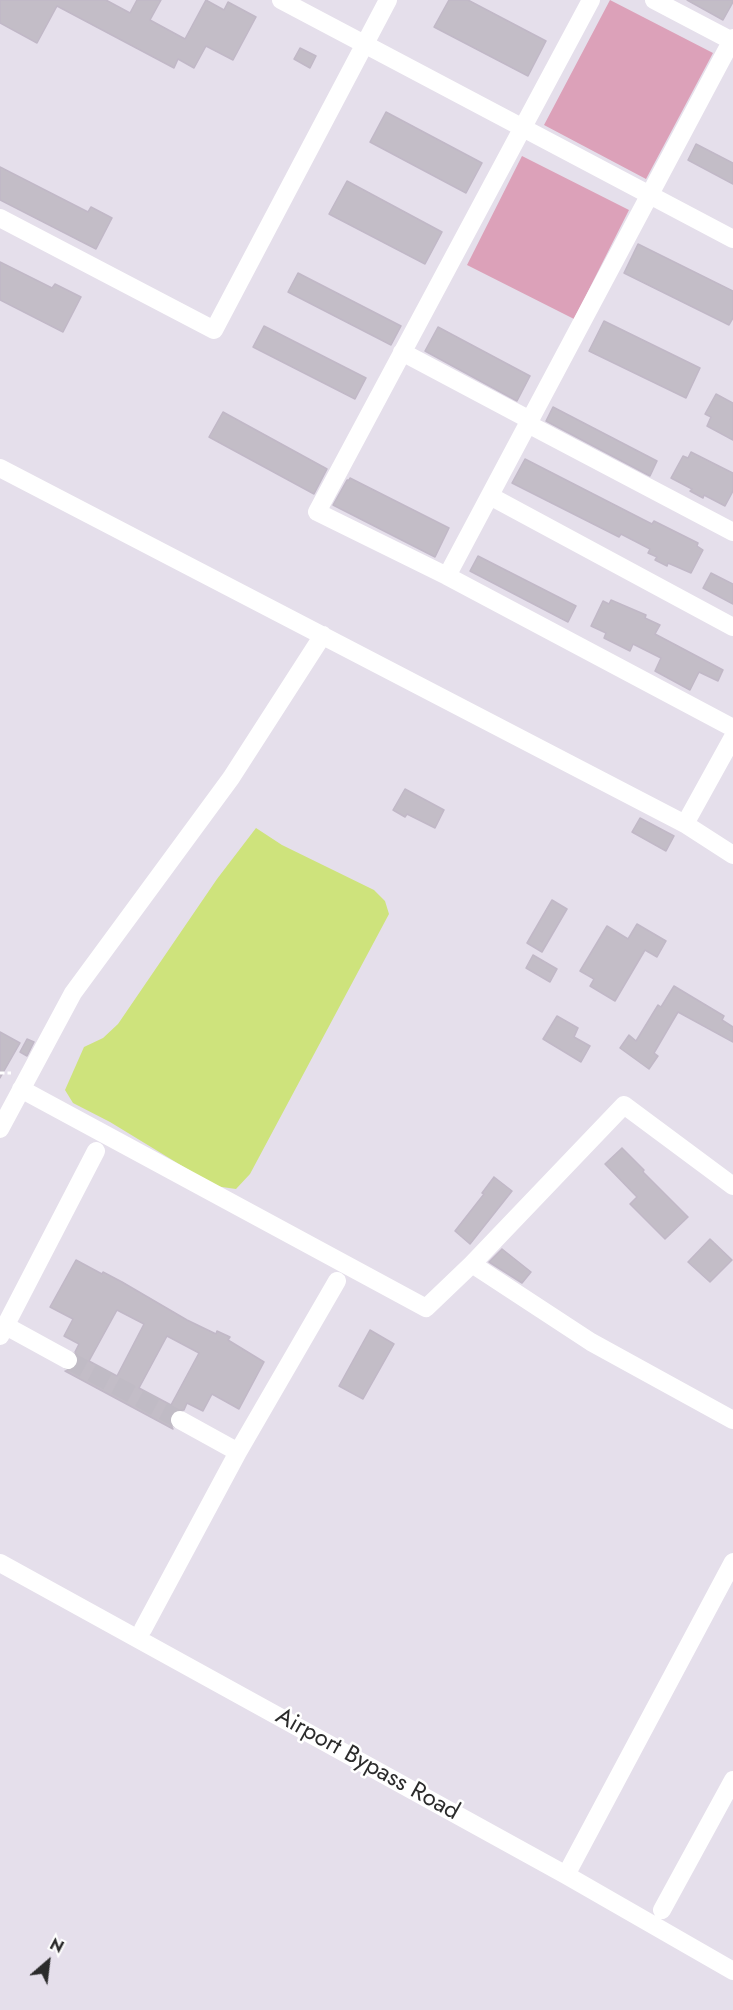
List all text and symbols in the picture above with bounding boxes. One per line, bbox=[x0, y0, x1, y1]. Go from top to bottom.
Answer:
street label: Airport Bypass Road bbox=[270, 1703, 464, 1827]
north arrow bbox=[18, 1932, 78, 1992]
text: N bbox=[46, 1933, 68, 1959]

